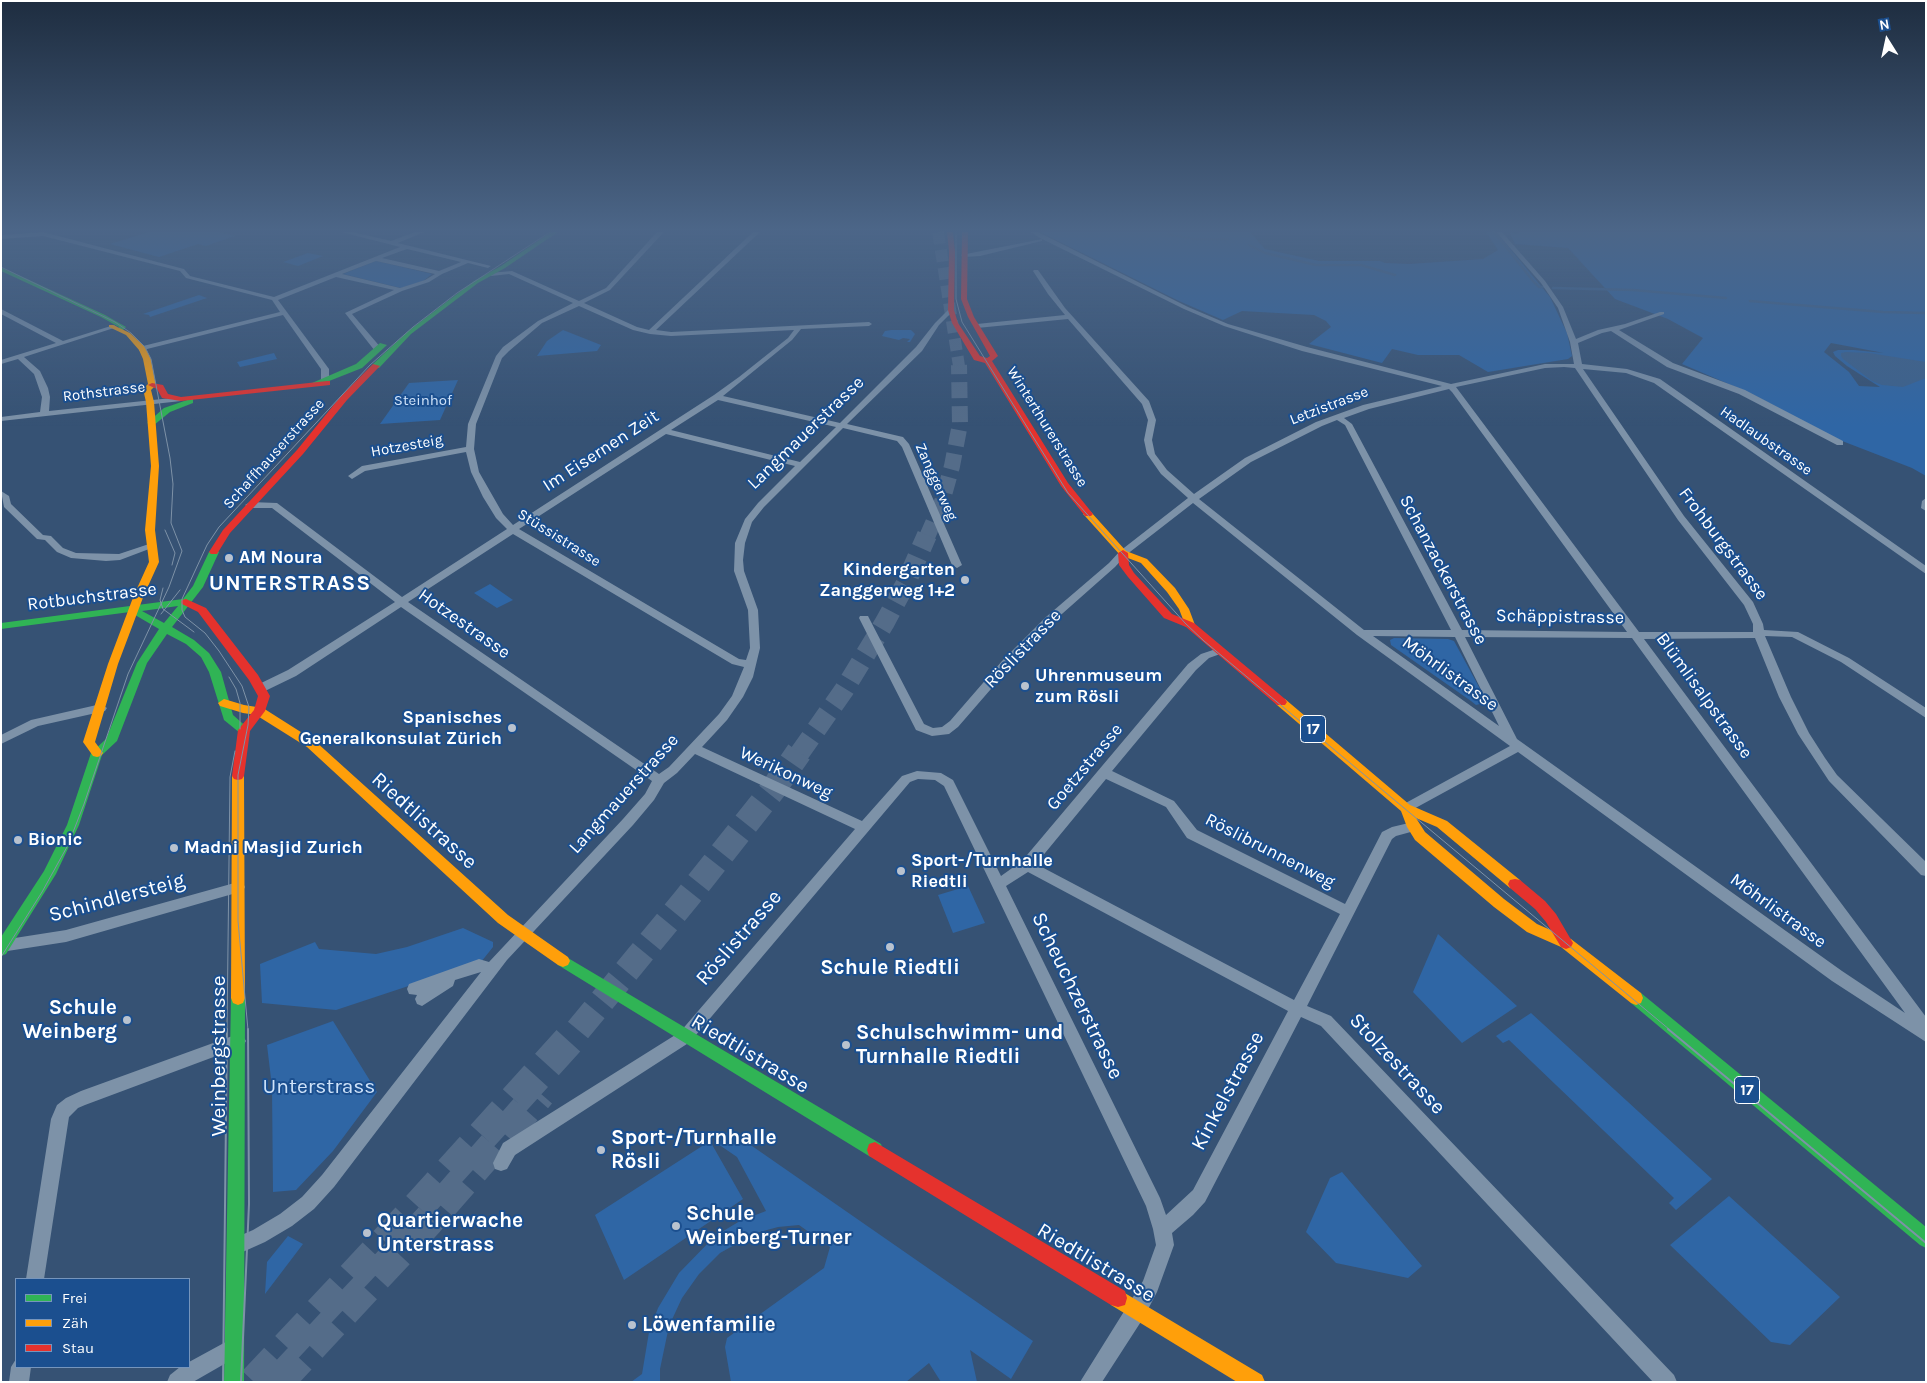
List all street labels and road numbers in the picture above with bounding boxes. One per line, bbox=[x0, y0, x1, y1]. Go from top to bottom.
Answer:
street label: Winterthurerstrasse bbox=[1003, 363, 1091, 491]
street label: Langmauerstrasse bbox=[743, 372, 869, 494]
street label: Rothstrasse bbox=[62, 378, 146, 406]
street label: Letzistrasse bbox=[1287, 383, 1371, 429]
street label: Schaffhauserstrasse bbox=[220, 395, 328, 513]
street label: Hadlaubstrasse bbox=[1716, 403, 1816, 479]
street label: Im Eisernen Zeit bbox=[539, 405, 663, 497]
street label: Hotzesteig bbox=[370, 431, 444, 461]
street label: Zanggerweg bbox=[911, 440, 961, 524]
street label: Frohburgstrasse bbox=[1674, 483, 1772, 605]
street label: Schanzackerstrasse bbox=[1394, 492, 1492, 648]
street label: Stüssistrasse bbox=[514, 505, 604, 571]
street label: Rotbuchstrasse bbox=[26, 578, 158, 616]
street label: Hotzestrasse bbox=[414, 584, 514, 664]
street label: Röslistrasse bbox=[980, 605, 1066, 693]
street label: Schäppistrasse bbox=[1496, 605, 1624, 629]
street label: Blümlisalpstrasse bbox=[1651, 629, 1757, 763]
street label: Möhrlistrasse bbox=[1398, 632, 1502, 716]
road number: 17 bbox=[1300, 716, 1326, 742]
street label: Goetzstrasse bbox=[1042, 719, 1128, 815]
street label: Langmauerstrasse bbox=[565, 730, 683, 858]
street label: Werikonweg bbox=[736, 742, 836, 804]
street label: Riedtlistrasse bbox=[366, 767, 482, 875]
street label: Röslibrunnenweg bbox=[1201, 809, 1339, 893]
street label: Schindlersteig bbox=[46, 868, 188, 928]
street label: Möhrlistrasse bbox=[1726, 869, 1830, 953]
street label: Röslistrasse bbox=[691, 885, 787, 991]
street label: Scheuchzerstrasse bbox=[1026, 908, 1128, 1084]
street label: Weinbergstrasse bbox=[206, 975, 232, 1137]
street label: Stolzestrasse bbox=[1344, 1008, 1450, 1120]
street label: Riedtlistrasse bbox=[686, 1009, 814, 1099]
street label: Kinkelstrasse bbox=[1186, 1027, 1270, 1155]
road number: 17 bbox=[1734, 1076, 1760, 1104]
street label: Riedtlistrasse bbox=[1032, 1218, 1160, 1308]

